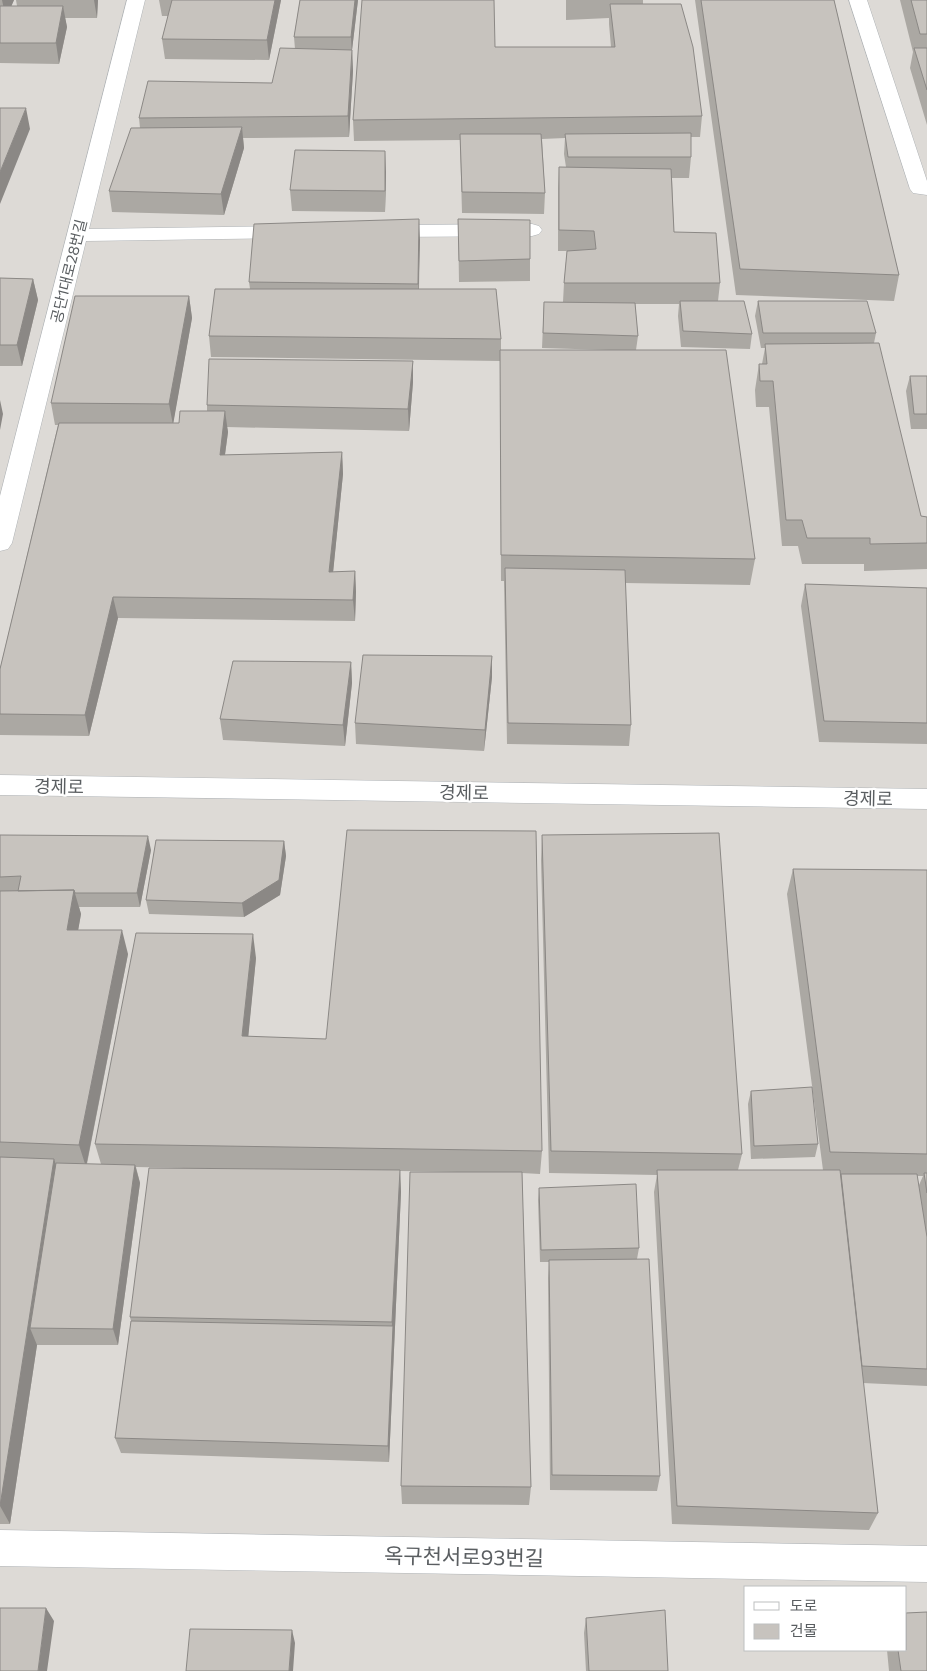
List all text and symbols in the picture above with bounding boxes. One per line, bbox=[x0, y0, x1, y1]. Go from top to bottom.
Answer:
street label: 공단1대로28번길 bbox=[46, 217, 90, 325]
street label: 경제로 bbox=[34, 775, 84, 797]
street label: 경제로 bbox=[439, 781, 489, 803]
street label: 경제로 bbox=[843, 787, 893, 809]
street label: 옥구천서로93번길 bbox=[384, 1542, 544, 1570]
legend bbox=[744, 1586, 907, 1651]
text: 도로 bbox=[790, 1596, 818, 1614]
text: 건물 bbox=[790, 1621, 818, 1639]

